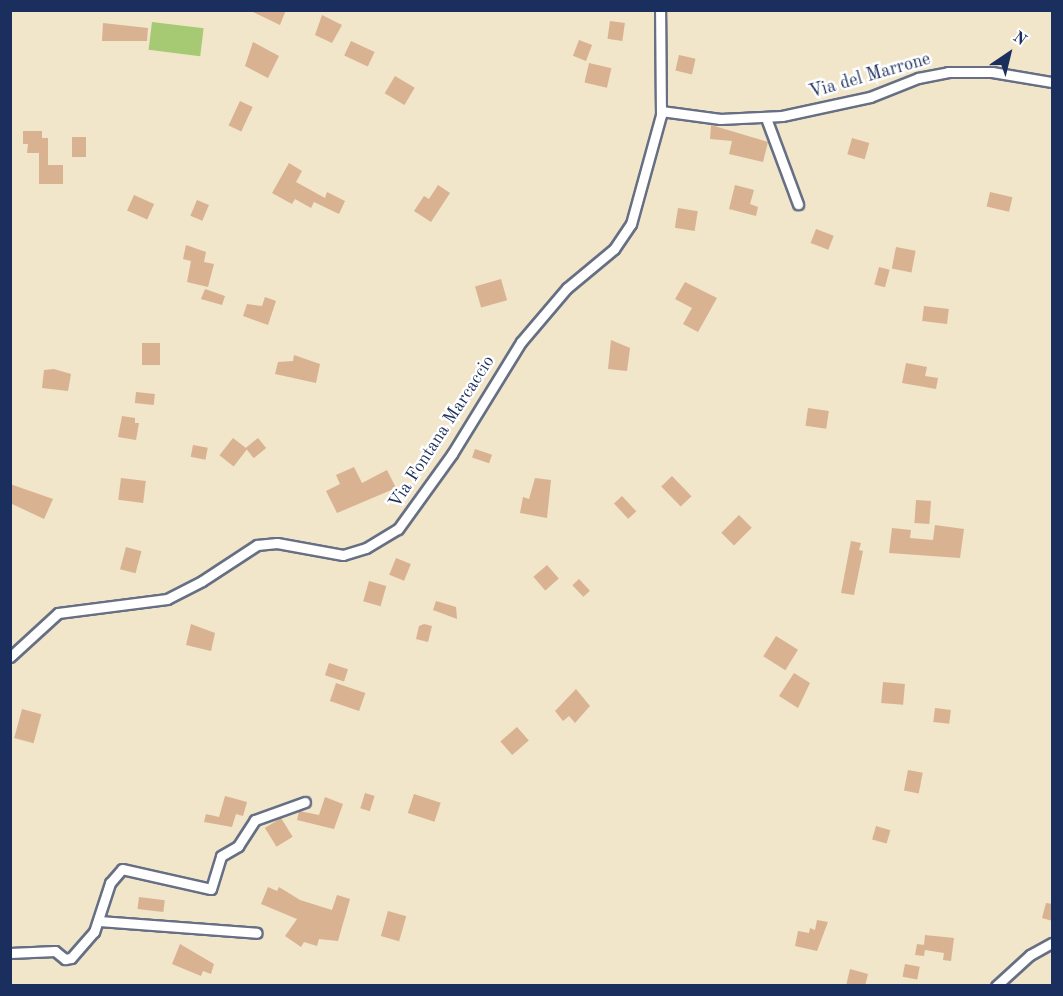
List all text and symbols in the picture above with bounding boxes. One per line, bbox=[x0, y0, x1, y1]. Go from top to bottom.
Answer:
north arrow bbox=[979, 24, 1039, 84]
text: N bbox=[1010, 29, 1029, 49]
street label: Via del Marrone bbox=[807, 48, 933, 104]
street label: Via Fontana Marcaccio bbox=[385, 352, 499, 512]

